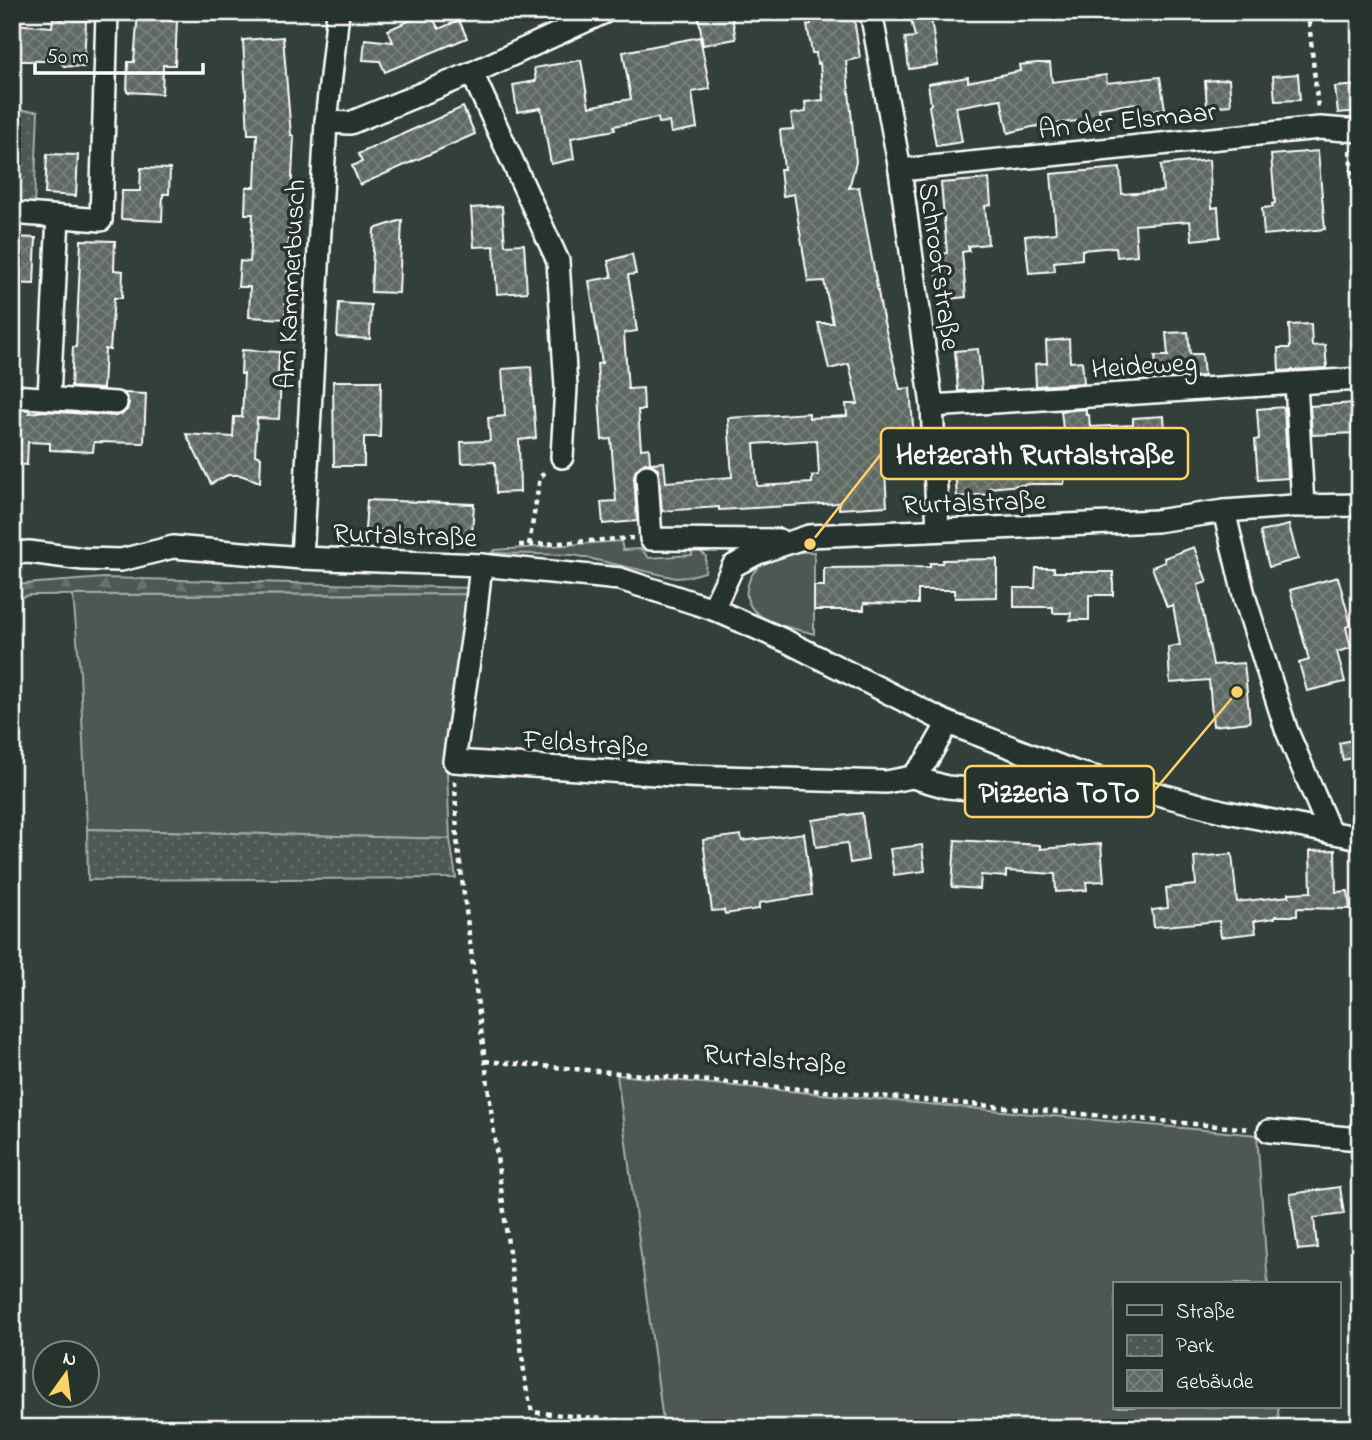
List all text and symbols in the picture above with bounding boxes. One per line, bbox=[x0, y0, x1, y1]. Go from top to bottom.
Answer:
scale bar bbox=[35, 32, 203, 76]
text: 50 m bbox=[46, 43, 89, 73]
street label: An der Elsmaar bbox=[1036, 93, 1219, 152]
street label: Am Kammerbusch bbox=[267, 178, 318, 390]
street label: Schroofstraße bbox=[905, 180, 970, 354]
street label: Heideweg bbox=[1090, 343, 1198, 392]
callout: Hetzerath Rurtalstraße bbox=[881, 428, 1188, 479]
text: Hetzerath Rurtalstraße bbox=[896, 435, 1176, 479]
street label: Rurtalstraße bbox=[901, 481, 1047, 527]
street label: Rurtalstraße bbox=[332, 514, 478, 561]
street label: Feldstraße bbox=[521, 721, 650, 770]
callout: Pizzeria ToTo bbox=[965, 766, 1154, 817]
text: Pizzeria ToTo bbox=[978, 773, 1140, 817]
street label: Rurtalstraße bbox=[701, 1035, 849, 1088]
legend bbox=[1113, 1282, 1340, 1408]
text: Straße bbox=[1176, 1298, 1235, 1328]
text: Park bbox=[1176, 1332, 1215, 1362]
north arrow bbox=[32, 1338, 102, 1408]
text: N bbox=[60, 1345, 79, 1375]
text: Gebäude bbox=[1176, 1368, 1254, 1398]

